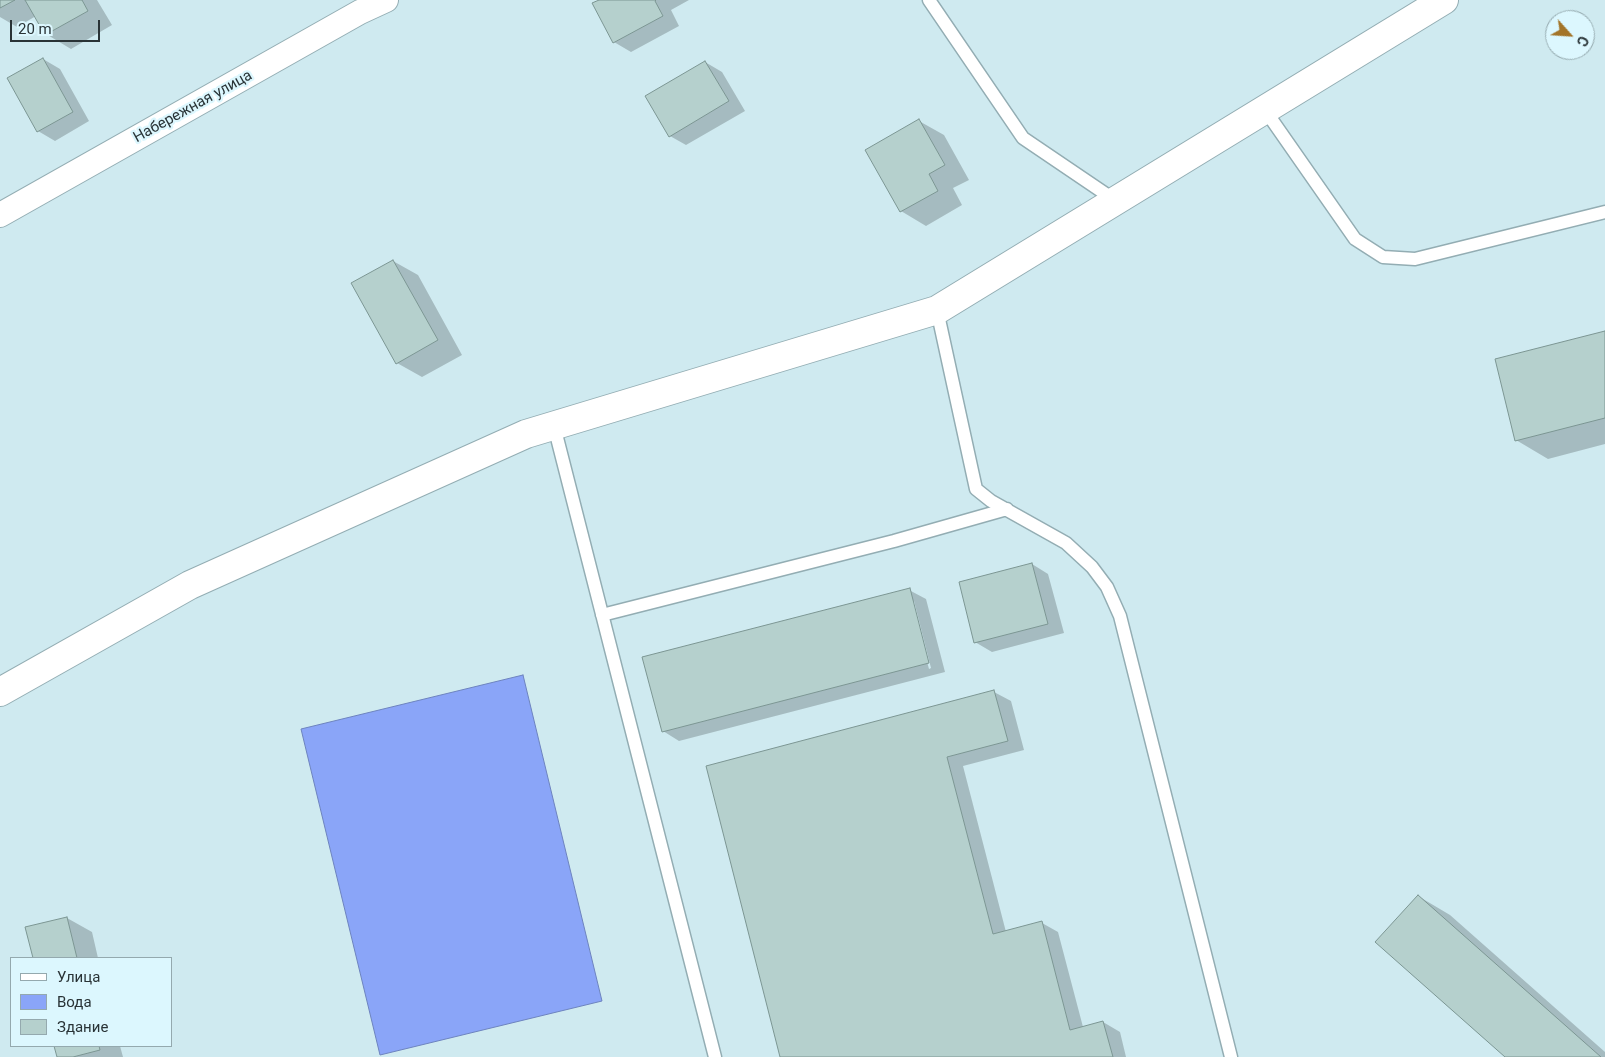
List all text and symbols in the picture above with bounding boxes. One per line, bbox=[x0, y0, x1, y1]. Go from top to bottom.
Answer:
scale bar bbox=[12, 10, 102, 42]
north arrow bbox=[1545, 10, 1595, 60]
text: 20 m bbox=[18, 20, 52, 38]
text: С bbox=[1573, 34, 1592, 49]
street label: Набережная улица bbox=[131, 67, 255, 147]
legend bbox=[10, 957, 172, 1047]
text: Улица bbox=[57, 968, 100, 986]
text: Вода bbox=[57, 993, 92, 1011]
text: Здание bbox=[57, 1018, 108, 1036]

